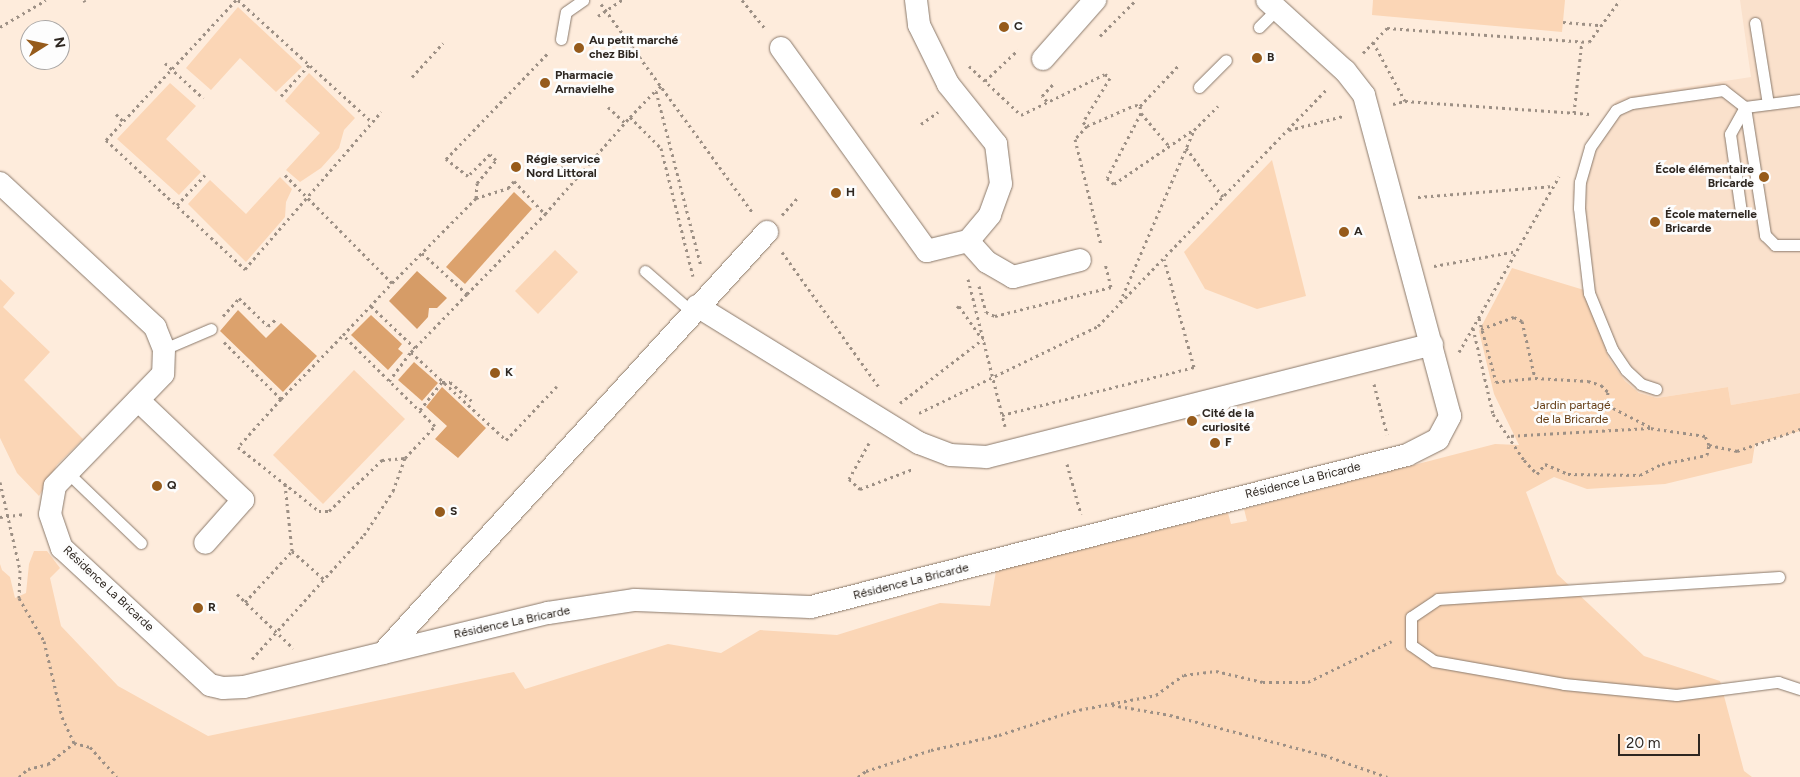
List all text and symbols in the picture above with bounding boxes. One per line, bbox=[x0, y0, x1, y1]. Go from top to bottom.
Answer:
north arrow bbox=[20, 20, 70, 70]
place label: C bbox=[1014, 20, 1023, 34]
marker: C bbox=[998, 21, 1010, 33]
place label: Au petit marché chez Bibi bbox=[589, 34, 678, 62]
text: N bbox=[50, 36, 69, 49]
marker: Au petit marché chez Bibi bbox=[573, 42, 585, 54]
place label: B bbox=[1267, 51, 1274, 65]
marker: B bbox=[1251, 52, 1263, 64]
place label: Pharmacie Arnavielhe bbox=[555, 69, 614, 97]
marker: Pharmacie Arnavielhe bbox=[539, 77, 551, 89]
place label: Régie service Nord Littoral bbox=[526, 153, 600, 181]
marker: Régie service Nord Littoral bbox=[510, 161, 522, 173]
place label: École élémentaire Bricarde bbox=[1655, 163, 1754, 191]
marker: École élémentaire Bricarde bbox=[1758, 171, 1770, 183]
place label: H bbox=[846, 186, 855, 200]
marker: H bbox=[830, 187, 842, 199]
place label: École maternelle Bricarde bbox=[1665, 208, 1757, 236]
marker: École maternelle Bricarde bbox=[1649, 216, 1661, 228]
place label: A bbox=[1354, 225, 1363, 239]
marker: A bbox=[1338, 226, 1350, 238]
place label: K bbox=[505, 366, 513, 380]
marker: K bbox=[489, 367, 501, 379]
park label: Jardin partagé de la Bricarde bbox=[1533, 399, 1611, 427]
place label: Cité de la curiosité bbox=[1202, 407, 1254, 435]
marker: Cité de la curiosité bbox=[1186, 415, 1198, 427]
place label: F bbox=[1225, 436, 1232, 450]
marker: F bbox=[1209, 437, 1221, 449]
street label: Résidence La Bricarde bbox=[1244, 460, 1362, 502]
place label: Q bbox=[167, 479, 176, 493]
marker: Q bbox=[151, 480, 163, 492]
place label: S bbox=[450, 505, 457, 519]
marker: S bbox=[434, 506, 446, 518]
street label: Résidence La Bricarde bbox=[60, 543, 156, 635]
street label: Résidence La Bricarde bbox=[852, 561, 970, 603]
place label: R bbox=[208, 601, 216, 615]
marker: R bbox=[192, 602, 204, 614]
street label: Résidence La Bricarde bbox=[453, 604, 571, 642]
scale bar bbox=[1620, 724, 1702, 756]
text: 20 m bbox=[1626, 734, 1660, 752]

